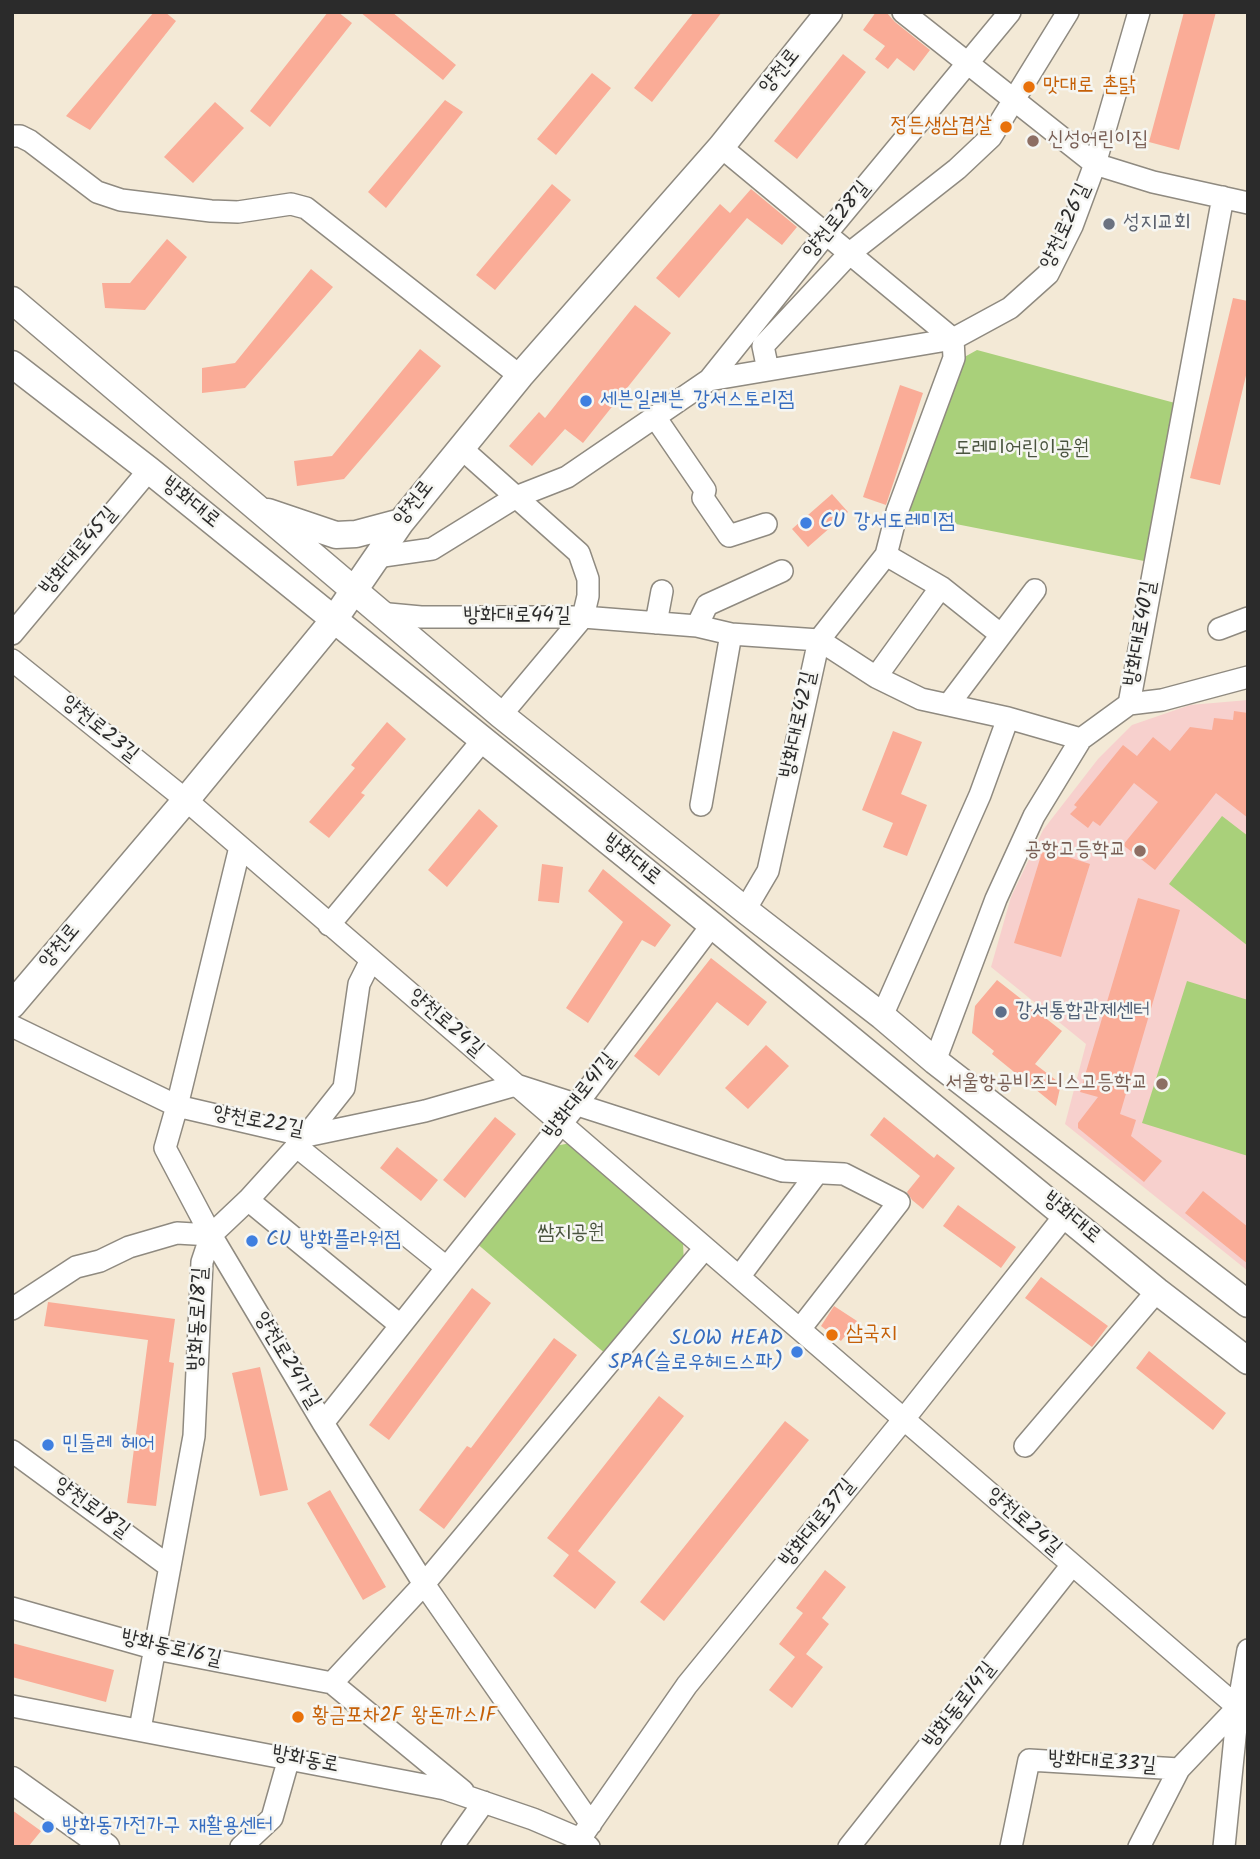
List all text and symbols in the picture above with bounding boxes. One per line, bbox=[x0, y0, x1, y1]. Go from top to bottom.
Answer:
street label: 양천로 bbox=[755, 44, 807, 100]
place label: 맛대로 촌닭 bbox=[1043, 74, 1136, 100]
marker: 맛대로 촌닭 bbox=[1021, 79, 1037, 95]
place label: 정든생삼겹살 bbox=[891, 114, 992, 140]
marker: 정든생삼겹살 bbox=[998, 119, 1014, 135]
place label: 신성어린이집 bbox=[1047, 128, 1148, 154]
marker: 신성어린이집 bbox=[1025, 133, 1041, 149]
street label: 양천로28길 bbox=[799, 177, 877, 265]
street label: 양천로26길 bbox=[1036, 180, 1098, 274]
place label: 성지교회 bbox=[1123, 211, 1191, 237]
marker: 성지교회 bbox=[1101, 216, 1117, 232]
place label: 세븐일레븐 강서스토리점 bbox=[600, 388, 794, 414]
marker: 세븐일레븐 강서스토리점 bbox=[578, 393, 594, 409]
park label: 도레미어린이공원 bbox=[954, 437, 1090, 463]
street label: 방화대로 bbox=[156, 473, 224, 535]
street label: 양천로 bbox=[389, 476, 441, 532]
street label: 방화대로45길 bbox=[36, 503, 124, 601]
place label: CU 강서도레미점 bbox=[820, 510, 955, 536]
marker: CU 강서도레미점 bbox=[798, 515, 814, 531]
street label: 방화대로40길 bbox=[1120, 579, 1164, 689]
street label: 방화대로44길 bbox=[463, 604, 571, 630]
street label: 방화대로42길 bbox=[776, 669, 824, 781]
street label: 양천로23길 bbox=[55, 691, 143, 769]
street label: 방화대로 bbox=[597, 830, 665, 892]
place label: 공항고등학교 bbox=[1025, 838, 1126, 864]
marker: 공항고등학교 bbox=[1132, 843, 1148, 859]
street label: 양천로 bbox=[35, 919, 87, 975]
street label: 양천로24길 bbox=[402, 985, 488, 1063]
place label: 강서통합관제센터 bbox=[1015, 999, 1150, 1025]
marker: 강서통합관제센터 bbox=[993, 1004, 1009, 1020]
street label: 방화대로41길 bbox=[539, 1049, 623, 1145]
place label: 서울항공비즈니스고등학교 bbox=[945, 1071, 1148, 1097]
marker: 서울항공비즈니스고등학교 bbox=[1154, 1076, 1170, 1092]
street label: 양천로22길 bbox=[210, 1102, 306, 1144]
street label: 방화대로 bbox=[1037, 1188, 1105, 1250]
park label: 쌈지공원 bbox=[537, 1221, 605, 1247]
place label: CU 방화플라워점 bbox=[266, 1228, 401, 1254]
marker: CU 방화플라워점 bbox=[244, 1233, 260, 1249]
street label: 방화동로18길 bbox=[185, 1267, 215, 1371]
street label: 양천로24가길 bbox=[247, 1308, 325, 1414]
place label: 삼국지 bbox=[846, 1322, 897, 1348]
place label: SLOW HEAD SPA(슬로우헤드스파) bbox=[609, 1327, 783, 1377]
marker: 삼국지 bbox=[824, 1327, 840, 1343]
marker: SLOW HEAD SPA(슬로우헤드스파) bbox=[789, 1344, 805, 1360]
place label: 민들레 헤어 bbox=[62, 1432, 155, 1458]
marker: 민들레 헤어 bbox=[40, 1437, 56, 1453]
street label: 양천로18길 bbox=[48, 1473, 134, 1545]
street label: 방화대로37길 bbox=[776, 1475, 862, 1573]
street label: 양천로24길 bbox=[980, 1484, 1066, 1562]
street label: 방화동로16길 bbox=[118, 1626, 224, 1674]
street label: 방화동로14길 bbox=[919, 1658, 1003, 1754]
place label: 황금포차2F 왕돈까스1F bbox=[312, 1704, 496, 1730]
marker: 황금포차2F 왕돈까스1F bbox=[290, 1709, 306, 1725]
street label: 방화동로 bbox=[269, 1742, 341, 1780]
street label: 방화대로33길 bbox=[1047, 1748, 1157, 1780]
place label: 방화동가전가구 재활용센터 bbox=[62, 1814, 273, 1840]
marker: 방화동가전가구 재활용센터 bbox=[40, 1819, 56, 1835]

